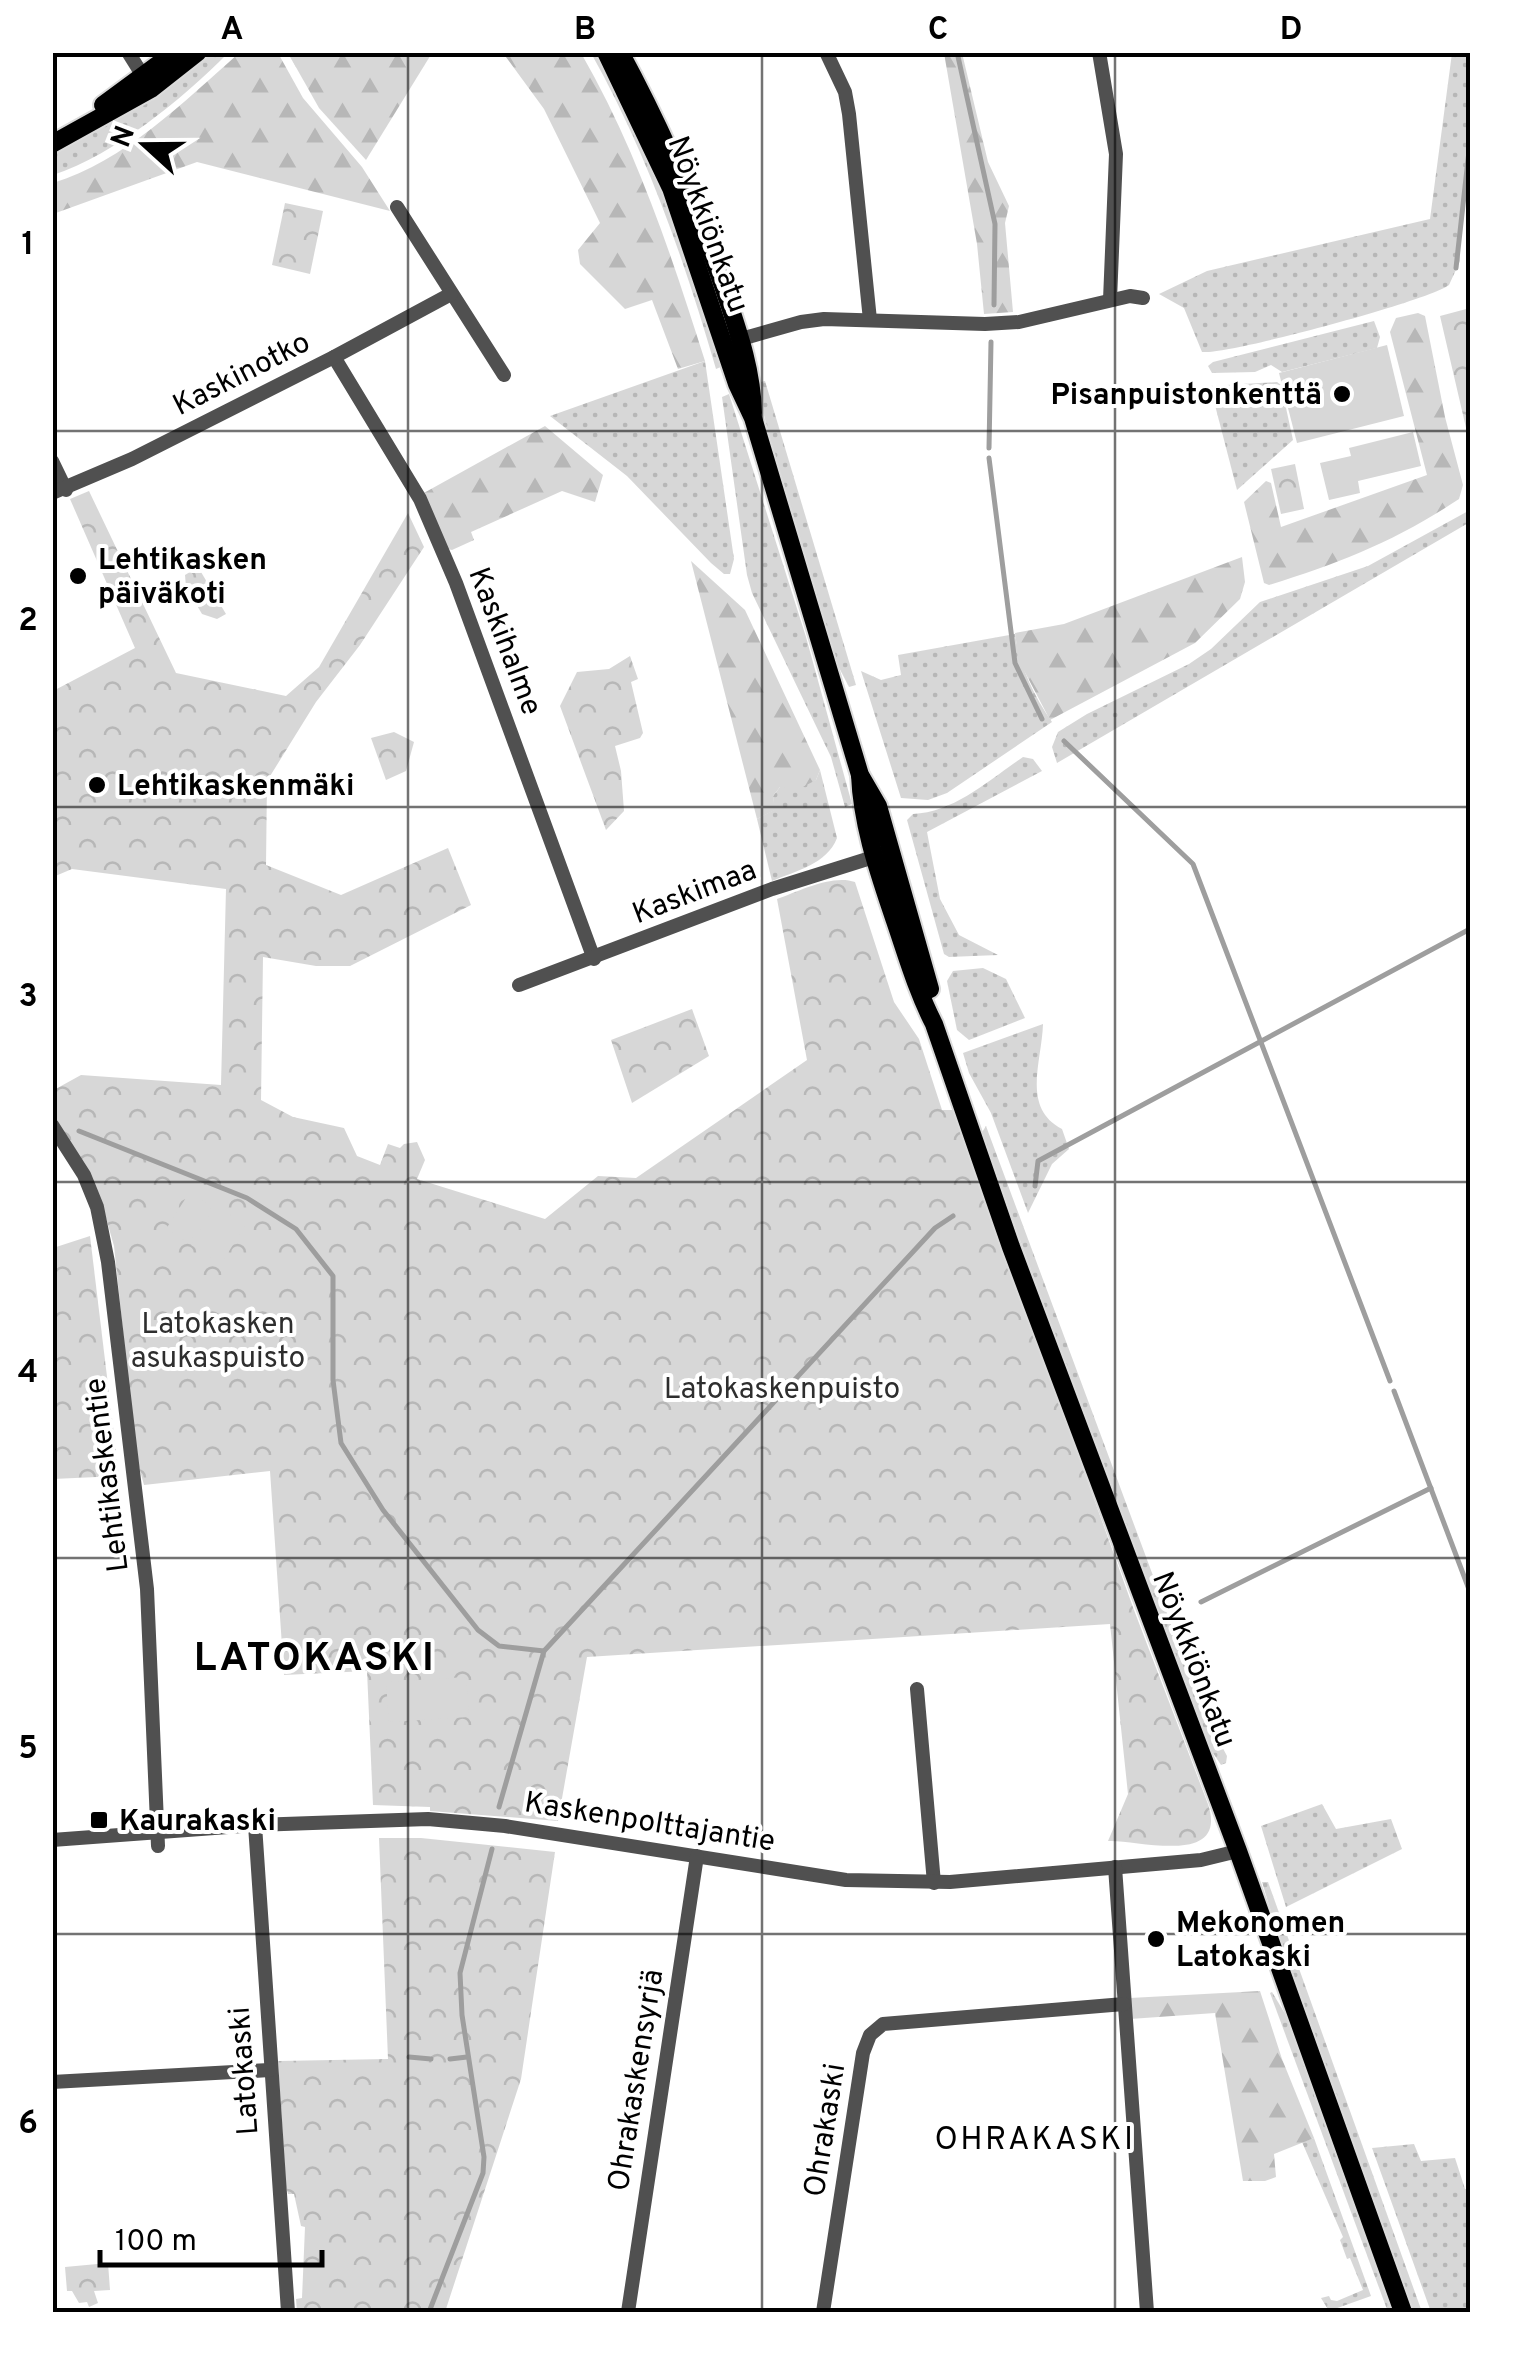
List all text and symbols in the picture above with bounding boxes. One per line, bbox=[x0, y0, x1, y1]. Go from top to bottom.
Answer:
text: A bbox=[221, 11, 243, 51]
text: B bbox=[574, 11, 596, 51]
text: C bbox=[928, 11, 948, 51]
text: D bbox=[1280, 11, 1302, 51]
north arrow bbox=[95, 95, 195, 195]
text: N bbox=[104, 121, 145, 153]
street label: Nöykkiönkatu bbox=[658, 132, 756, 318]
text: 1 bbox=[22, 226, 34, 266]
street label: Kaskinotko bbox=[167, 325, 317, 426]
place label: Pisanpuistonkenttä bbox=[1051, 378, 1322, 415]
marker: Pisanpuistonkenttä bbox=[1331, 383, 1353, 405]
place label: Lehtikasken päiväkoti bbox=[98, 543, 267, 614]
street label: Kaskihalme bbox=[459, 563, 549, 721]
marker: Lehtikasken päiväkoti bbox=[67, 565, 89, 587]
text: 2 bbox=[18, 602, 38, 642]
place label: Lehtikaskenmäki bbox=[117, 769, 355, 806]
marker: Lehtikaskenmäki bbox=[86, 774, 108, 796]
street label: Kaskimaa bbox=[628, 853, 762, 934]
text: 3 bbox=[18, 978, 38, 1018]
park label: Latokasken asukaspuisto bbox=[131, 1307, 305, 1378]
text: 4 bbox=[18, 1354, 38, 1394]
park label: Latokaskenpuisto bbox=[664, 1372, 900, 1409]
street label: Lehtikaskentie bbox=[78, 1376, 139, 1574]
street label: Nöykkiönkatu bbox=[1142, 1567, 1243, 1753]
district label: LATOKASKI bbox=[194, 1635, 436, 1685]
text: 5 bbox=[18, 1730, 38, 1770]
street label: Kaskenpolttajantie bbox=[522, 1785, 778, 1862]
place label: Kaurakaski bbox=[119, 1804, 276, 1841]
marker: Kaurakaski bbox=[88, 1809, 110, 1831]
place label: Mekonomen Latokaski bbox=[1176, 1906, 1345, 1977]
marker: Mekonomen Latokaski bbox=[1145, 1928, 1167, 1950]
street label: Ohrakaskensyrjä bbox=[602, 1967, 673, 2194]
street label: Latokaski bbox=[223, 2005, 268, 2136]
street label: Ohrakaski bbox=[798, 2061, 855, 2200]
text: 6 bbox=[18, 2105, 38, 2145]
district label: OHRAKASKI bbox=[935, 2121, 1135, 2161]
scale bar bbox=[100, 2205, 322, 2267]
text: 100 m bbox=[115, 2224, 197, 2261]

